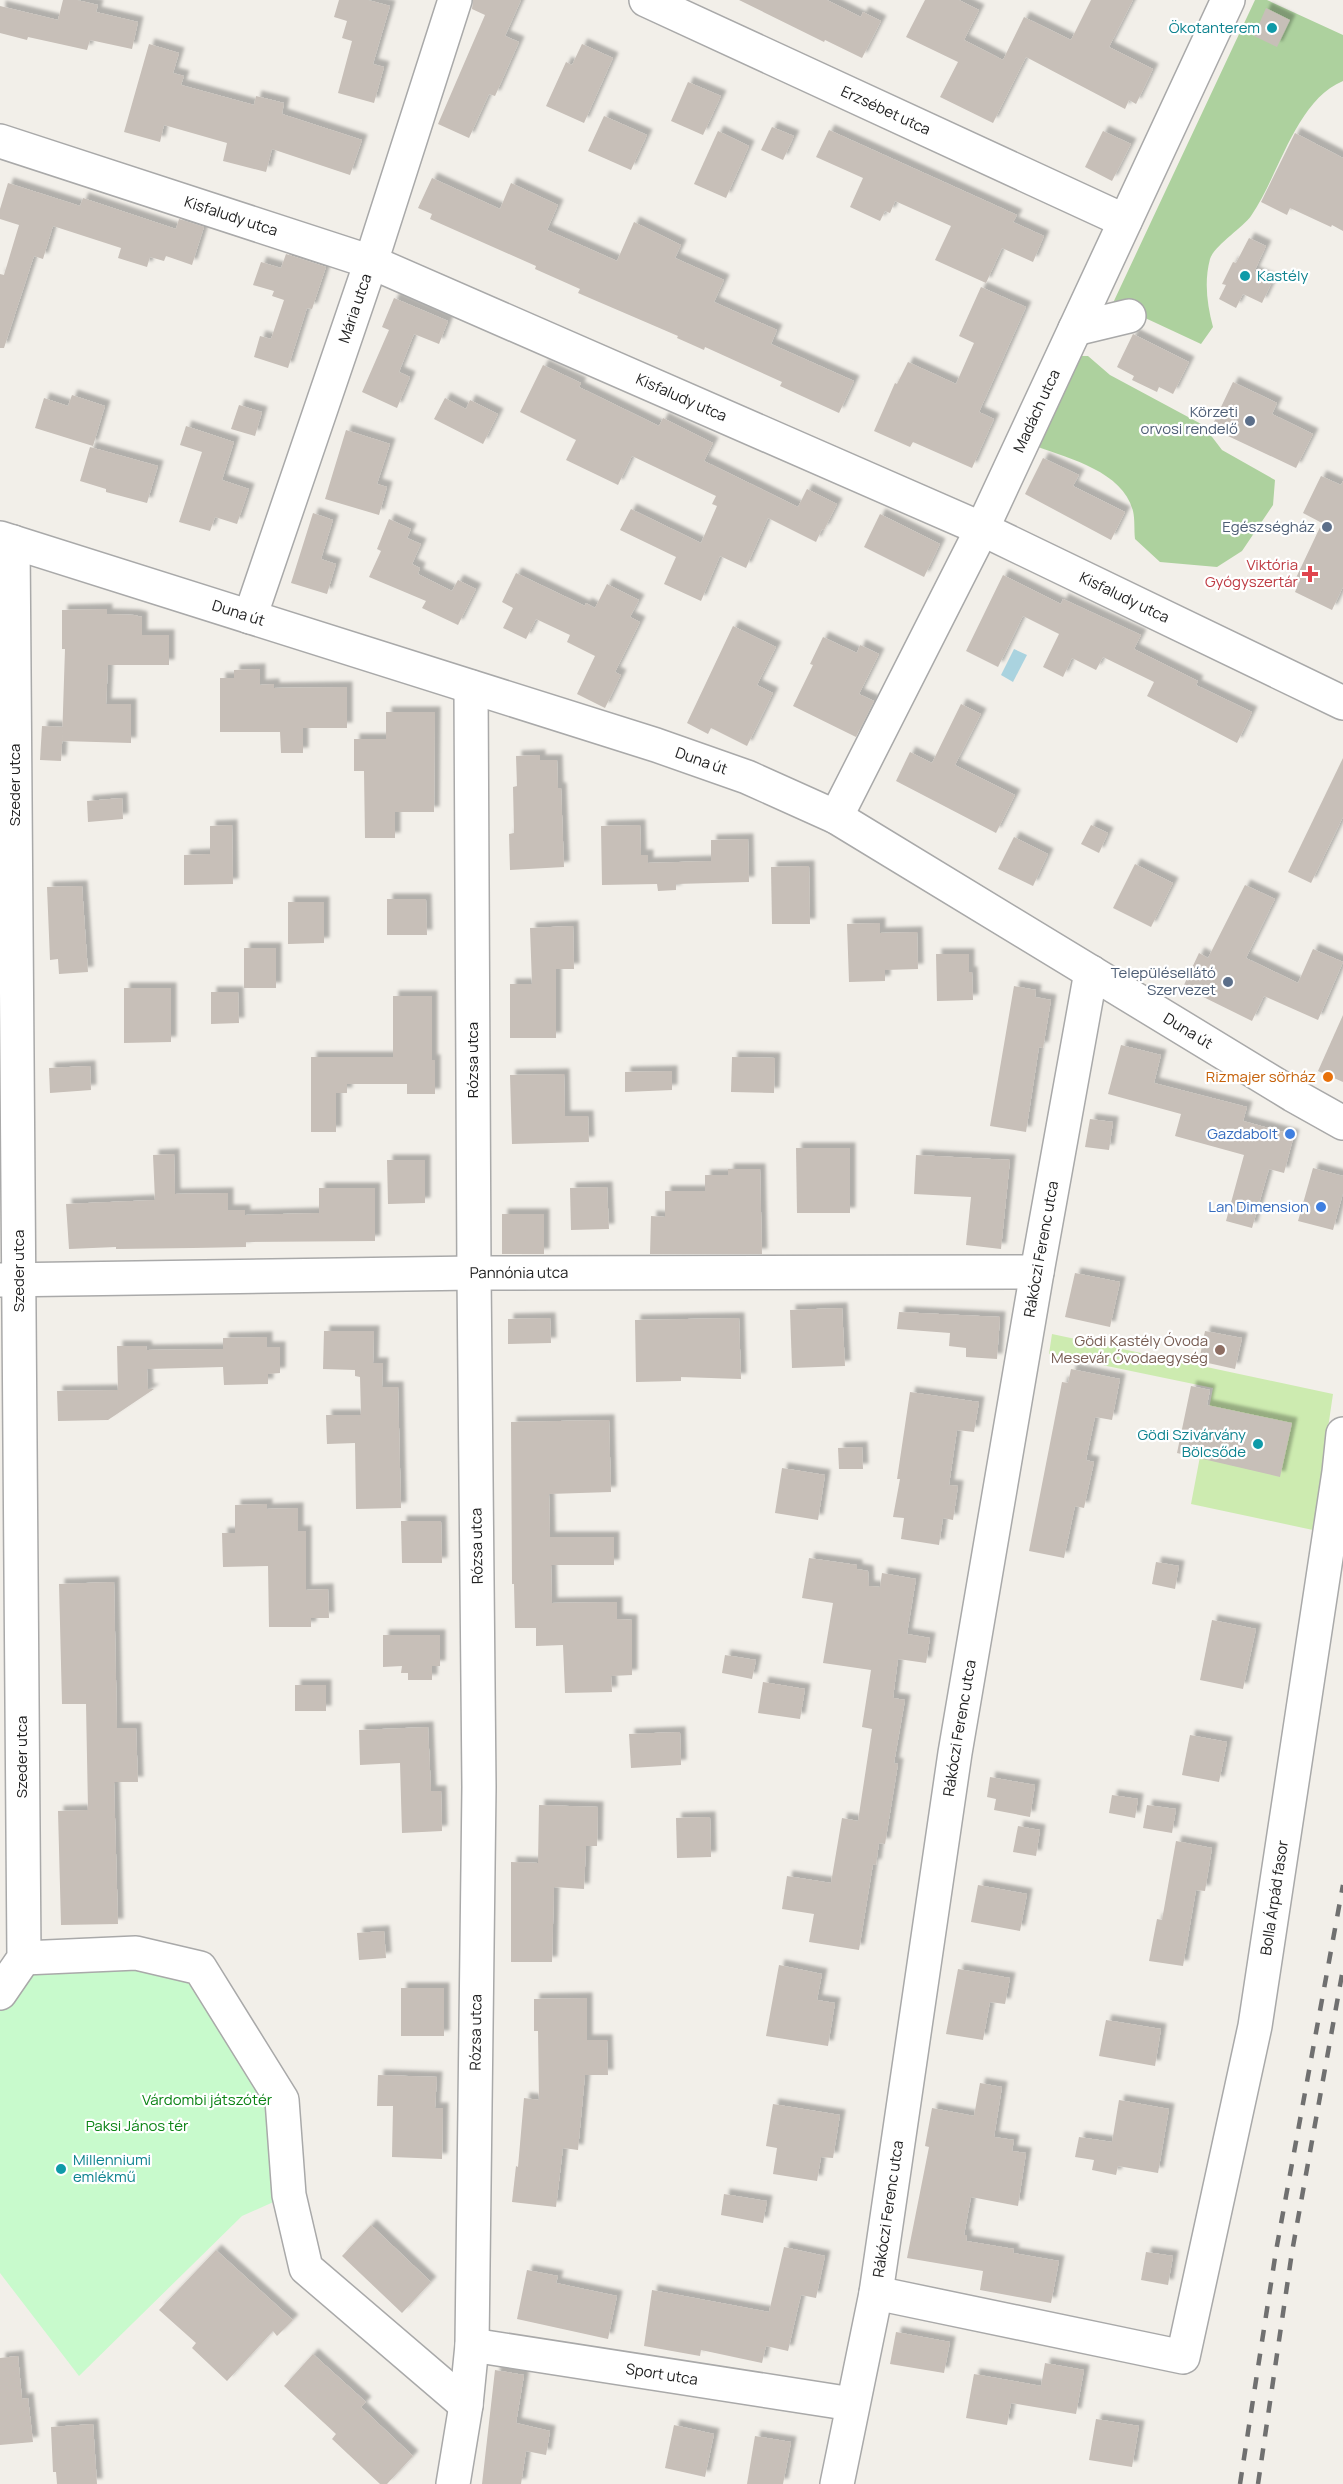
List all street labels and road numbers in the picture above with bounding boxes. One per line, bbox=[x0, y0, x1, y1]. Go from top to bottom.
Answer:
street label: Erzsébet utca bbox=[838, 80, 934, 140]
street label: Kisfaludy utca bbox=[182, 191, 281, 241]
street label: Mária utca bbox=[333, 271, 376, 346]
street label: Madách utca bbox=[1008, 366, 1065, 456]
street label: Kisfaludy utca bbox=[633, 368, 730, 426]
street label: Kisfaludy utca bbox=[1076, 567, 1173, 628]
street label: Duna út bbox=[210, 595, 268, 631]
street label: Duna út bbox=[673, 742, 731, 779]
street label: Szeder utca bbox=[4, 744, 25, 826]
street label: Duna út bbox=[1160, 1008, 1217, 1054]
street label: Rózsa utca bbox=[462, 1022, 483, 1098]
street label: Rákóczi Ferenc utca bbox=[1018, 1179, 1063, 1319]
street label: Szeder utca bbox=[8, 1230, 29, 1312]
street label: Pannónia utca bbox=[469, 1262, 568, 1283]
street label: Rózsa utca bbox=[465, 1508, 488, 1584]
street label: Rákóczi Ferenc utca bbox=[938, 1658, 981, 1798]
street label: Szeder utca bbox=[11, 1716, 32, 1798]
street label: Bolla Árpád fasor bbox=[1255, 1838, 1293, 1957]
street label: Rózsa utca bbox=[464, 1994, 486, 2071]
street label: Rákóczi Ferenc utca bbox=[867, 2139, 908, 2279]
street label: Sport utca bbox=[624, 2358, 699, 2390]

